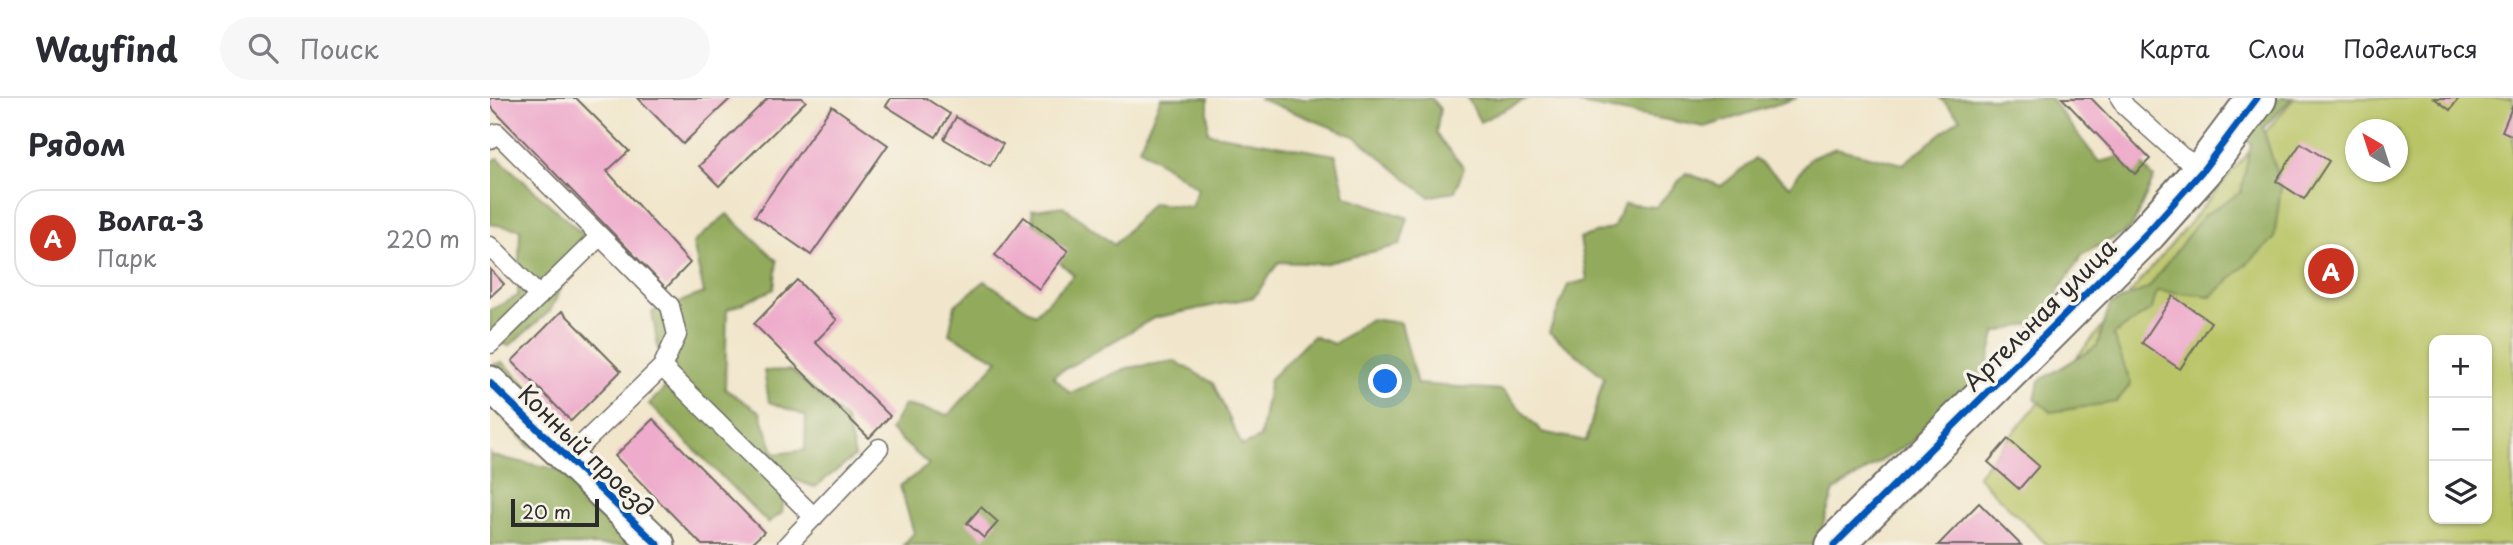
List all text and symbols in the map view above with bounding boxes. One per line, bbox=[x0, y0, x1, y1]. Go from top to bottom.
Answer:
search box bbox=[220, 17, 710, 80]
text: Wayfind bbox=[35, 23, 178, 73]
icon: search bbox=[244, 29, 282, 67]
text: Поиск bbox=[300, 29, 379, 68]
text: Карта bbox=[2139, 30, 2210, 66]
text: Слои bbox=[2248, 30, 2305, 66]
text: Поделиться bbox=[2343, 30, 2478, 66]
north arrow bbox=[2345, 119, 2408, 182]
text: Рядом bbox=[28, 121, 126, 166]
text: Волга-3 bbox=[97, 201, 204, 240]
text: A bbox=[44, 221, 62, 256]
text: 220 m bbox=[386, 221, 460, 256]
street label: Артельная улица bbox=[1954, 229, 2124, 399]
text: Парк bbox=[97, 240, 156, 275]
pin: A bbox=[2308, 245, 2354, 297]
map controls bbox=[2429, 335, 2492, 524]
button: + bbox=[2429, 335, 2492, 398]
your location bbox=[1368, 364, 1402, 398]
street label: Конный проезд bbox=[511, 376, 663, 524]
button: − bbox=[2429, 398, 2492, 461]
button: layers bbox=[2429, 461, 2492, 524]
scale bar bbox=[511, 496, 598, 528]
text: 20 m bbox=[522, 497, 571, 525]

